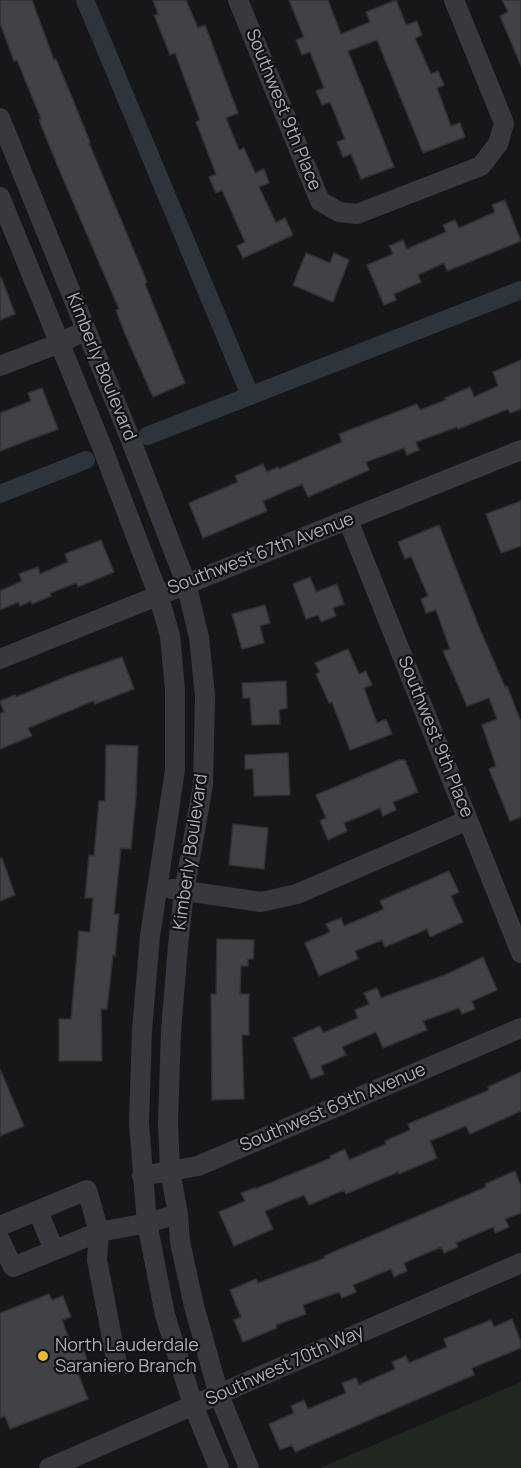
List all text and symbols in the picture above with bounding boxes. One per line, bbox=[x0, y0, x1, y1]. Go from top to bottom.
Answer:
street label: Southwest 9th Place bbox=[241, 26, 325, 194]
street label: Kimberly Boulevard bbox=[61, 290, 141, 444]
street label: Southwest 67th Avenue bbox=[165, 508, 357, 600]
street label: Southwest 9th Place bbox=[393, 653, 477, 821]
street label: Kimberly Boulevard bbox=[169, 773, 213, 931]
street label: Southwest 69th Avenue bbox=[237, 1059, 429, 1157]
street label: Southwest 70th Way bbox=[202, 1321, 368, 1411]
place label: North Lauderdale Saraniero Branch bbox=[55, 1335, 199, 1378]
marker: North Lauderdale Saraniero Branch bbox=[36, 1349, 50, 1363]

